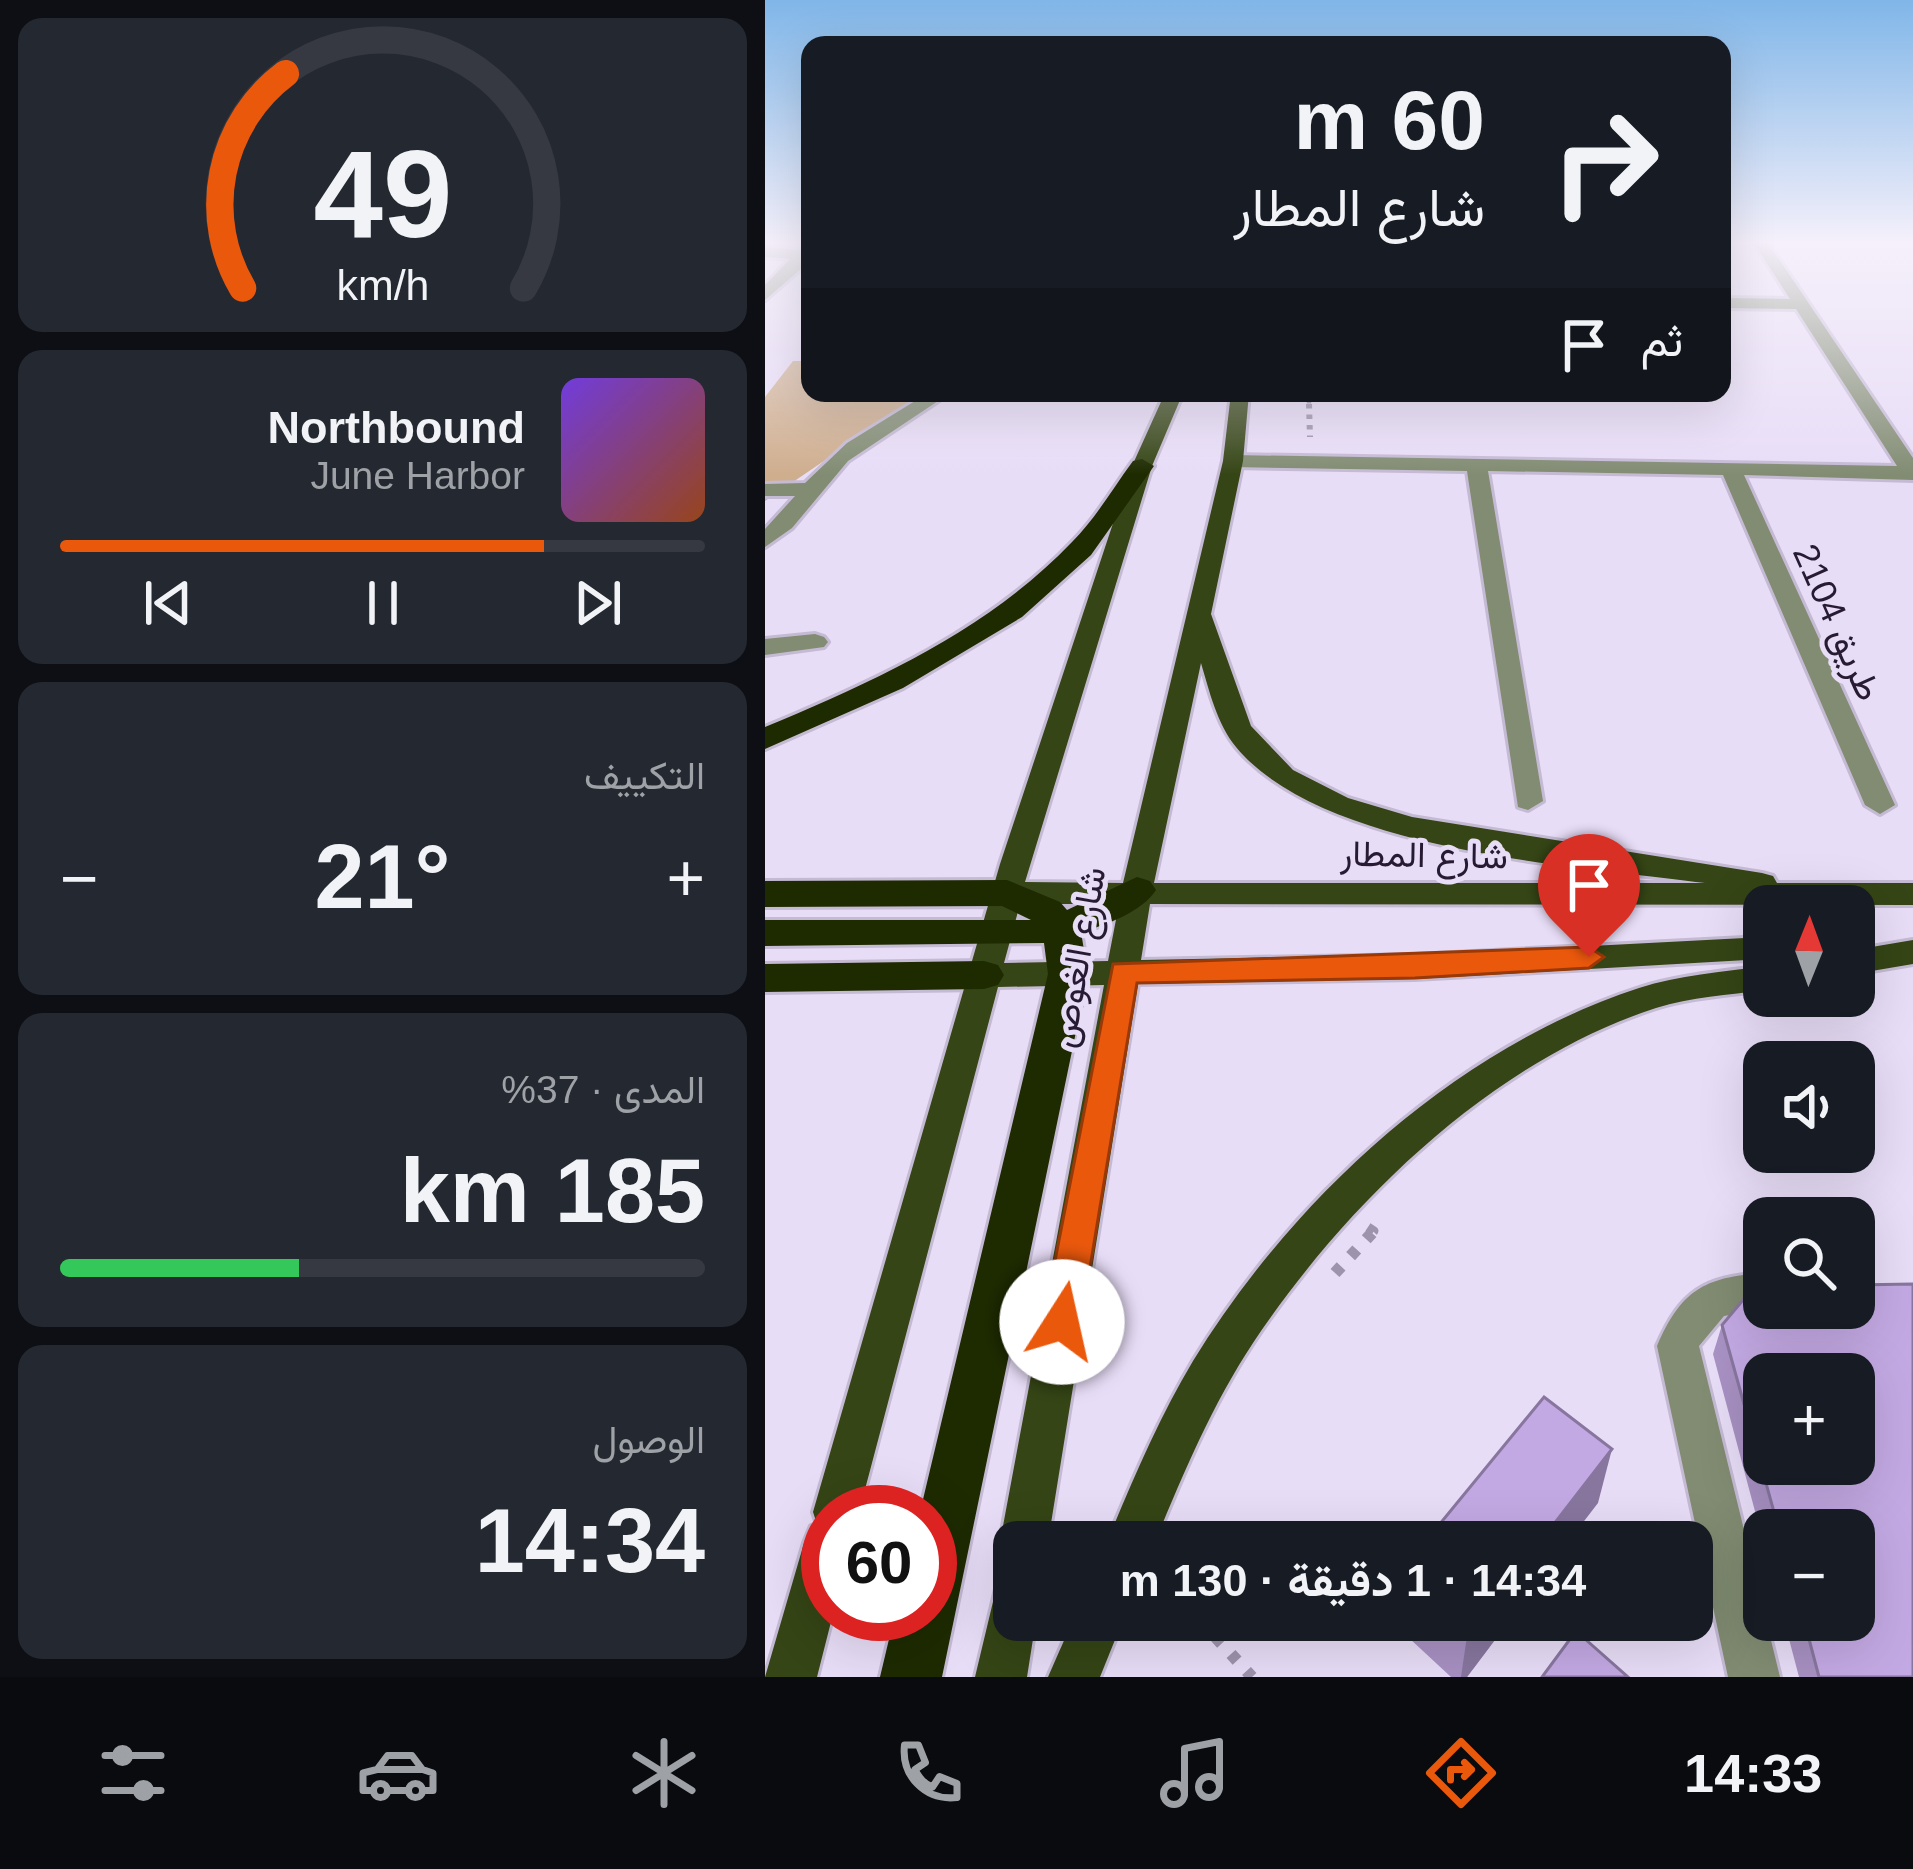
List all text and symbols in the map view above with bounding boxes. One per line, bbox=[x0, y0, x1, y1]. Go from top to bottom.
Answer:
text: 60 m bbox=[1294, 73, 1485, 167]
icon: right bbox=[1527, 84, 1683, 240]
text: 49 bbox=[313, 124, 452, 263]
text: شارع المطار bbox=[1233, 177, 1485, 237]
text: km/h bbox=[336, 261, 429, 309]
icon: arrive bbox=[1551, 312, 1617, 378]
text: ثم bbox=[1641, 315, 1683, 366]
text: Northbound bbox=[268, 402, 525, 453]
text: June Harbor bbox=[310, 454, 525, 497]
street label: طريق 2104 bbox=[1783, 538, 1890, 707]
icon: previous bbox=[135, 570, 201, 636]
icon: pause bbox=[350, 570, 416, 636]
icon: next bbox=[565, 570, 631, 636]
text: التكييف bbox=[584, 754, 705, 797]
text: 21° bbox=[314, 827, 451, 927]
street label: شارع المطار bbox=[1339, 833, 1508, 880]
pin bbox=[1538, 834, 1640, 957]
text: − bbox=[60, 841, 99, 915]
text: + bbox=[666, 841, 705, 915]
icon: arrive bbox=[1556, 852, 1622, 918]
street label: شارع الغوص bbox=[1041, 864, 1117, 1051]
north arrow bbox=[1743, 885, 1875, 1017]
map controls bbox=[1743, 885, 1875, 1641]
button: sound bbox=[1743, 1041, 1875, 1173]
text: المدى · 37% bbox=[501, 1068, 705, 1111]
text: 185 km bbox=[400, 1141, 705, 1241]
button: search bbox=[1743, 1197, 1875, 1329]
position arrow bbox=[999, 1259, 1125, 1385]
button: + bbox=[1743, 1353, 1875, 1485]
text: الوصول bbox=[592, 1418, 705, 1461]
speed limit sign: 60 bbox=[801, 1485, 957, 1641]
text: 14:34 bbox=[475, 1491, 705, 1591]
button: − bbox=[1743, 1509, 1875, 1641]
text: 14:34 · 1 دقيقة · 130 m bbox=[1120, 1555, 1586, 1606]
icon: filters bbox=[91, 1731, 175, 1815]
icon: car bbox=[356, 1731, 440, 1815]
icon: climate bbox=[622, 1731, 706, 1815]
icon: phone bbox=[887, 1731, 971, 1815]
icon: music bbox=[1153, 1731, 1237, 1815]
icon: directions bbox=[1419, 1731, 1503, 1815]
text: 14:33 bbox=[1684, 1743, 1822, 1803]

